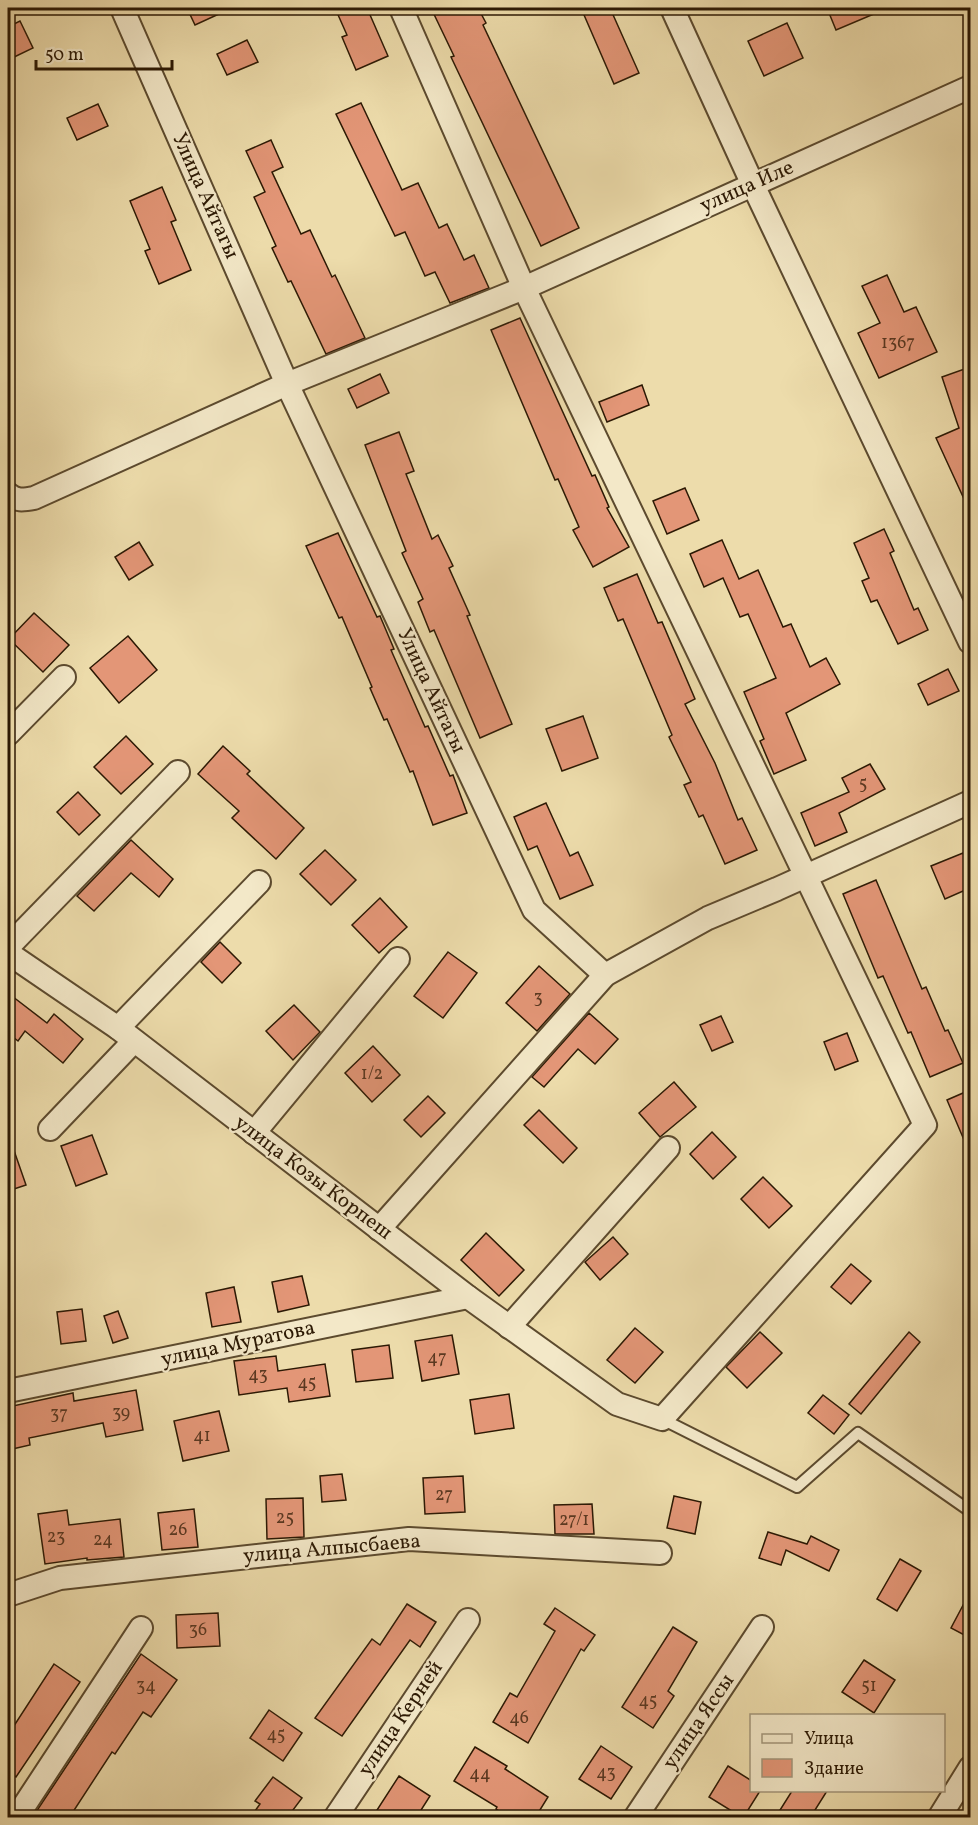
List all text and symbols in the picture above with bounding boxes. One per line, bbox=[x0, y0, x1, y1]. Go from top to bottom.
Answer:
scale bar bbox=[36, 33, 172, 71]
text: 50 m bbox=[45, 43, 84, 68]
street label: Улица Айтагы bbox=[164, 128, 246, 264]
street label: улица Иле bbox=[695, 153, 799, 221]
house number: 1367 bbox=[881, 331, 915, 356]
street label: Улица Айтагы bbox=[389, 624, 473, 758]
house number: 5 bbox=[859, 772, 867, 797]
house number: 3 bbox=[533, 986, 543, 1011]
house number: 1/2 bbox=[361, 1062, 383, 1087]
street label: улица Козы Корпеш bbox=[228, 1109, 398, 1247]
street label: улица Муратова bbox=[158, 1314, 318, 1374]
house number: 47 bbox=[427, 1346, 447, 1371]
house number: 43 bbox=[248, 1363, 268, 1388]
house number: 45 bbox=[298, 1371, 316, 1396]
house number: 39 bbox=[112, 1401, 130, 1426]
house number: 37 bbox=[50, 1402, 68, 1427]
house number: 41 bbox=[193, 1424, 211, 1449]
house number: 27 bbox=[435, 1483, 453, 1508]
house number: 25 bbox=[276, 1506, 294, 1531]
house number: 27/1 bbox=[559, 1508, 589, 1533]
house number: 26 bbox=[169, 1518, 187, 1543]
house number: 23 bbox=[47, 1525, 65, 1550]
street label: улица Алпысбаева bbox=[242, 1527, 422, 1571]
house number: 24 bbox=[93, 1528, 113, 1553]
house number: 36 bbox=[189, 1618, 207, 1643]
street label: улица Керней bbox=[352, 1655, 450, 1782]
street label: улица Яссы bbox=[656, 1668, 742, 1776]
house number: 34 bbox=[136, 1674, 156, 1699]
house number: 51 bbox=[861, 1674, 877, 1699]
house number: 45 bbox=[639, 1689, 657, 1714]
house number: 46 bbox=[509, 1706, 529, 1731]
legend bbox=[750, 1714, 945, 1792]
house number: 45 bbox=[267, 1723, 285, 1748]
text: Улица bbox=[804, 1727, 854, 1752]
text: Здание bbox=[804, 1757, 864, 1782]
house number: 43 bbox=[596, 1761, 616, 1786]
house number: 44 bbox=[469, 1762, 491, 1787]

